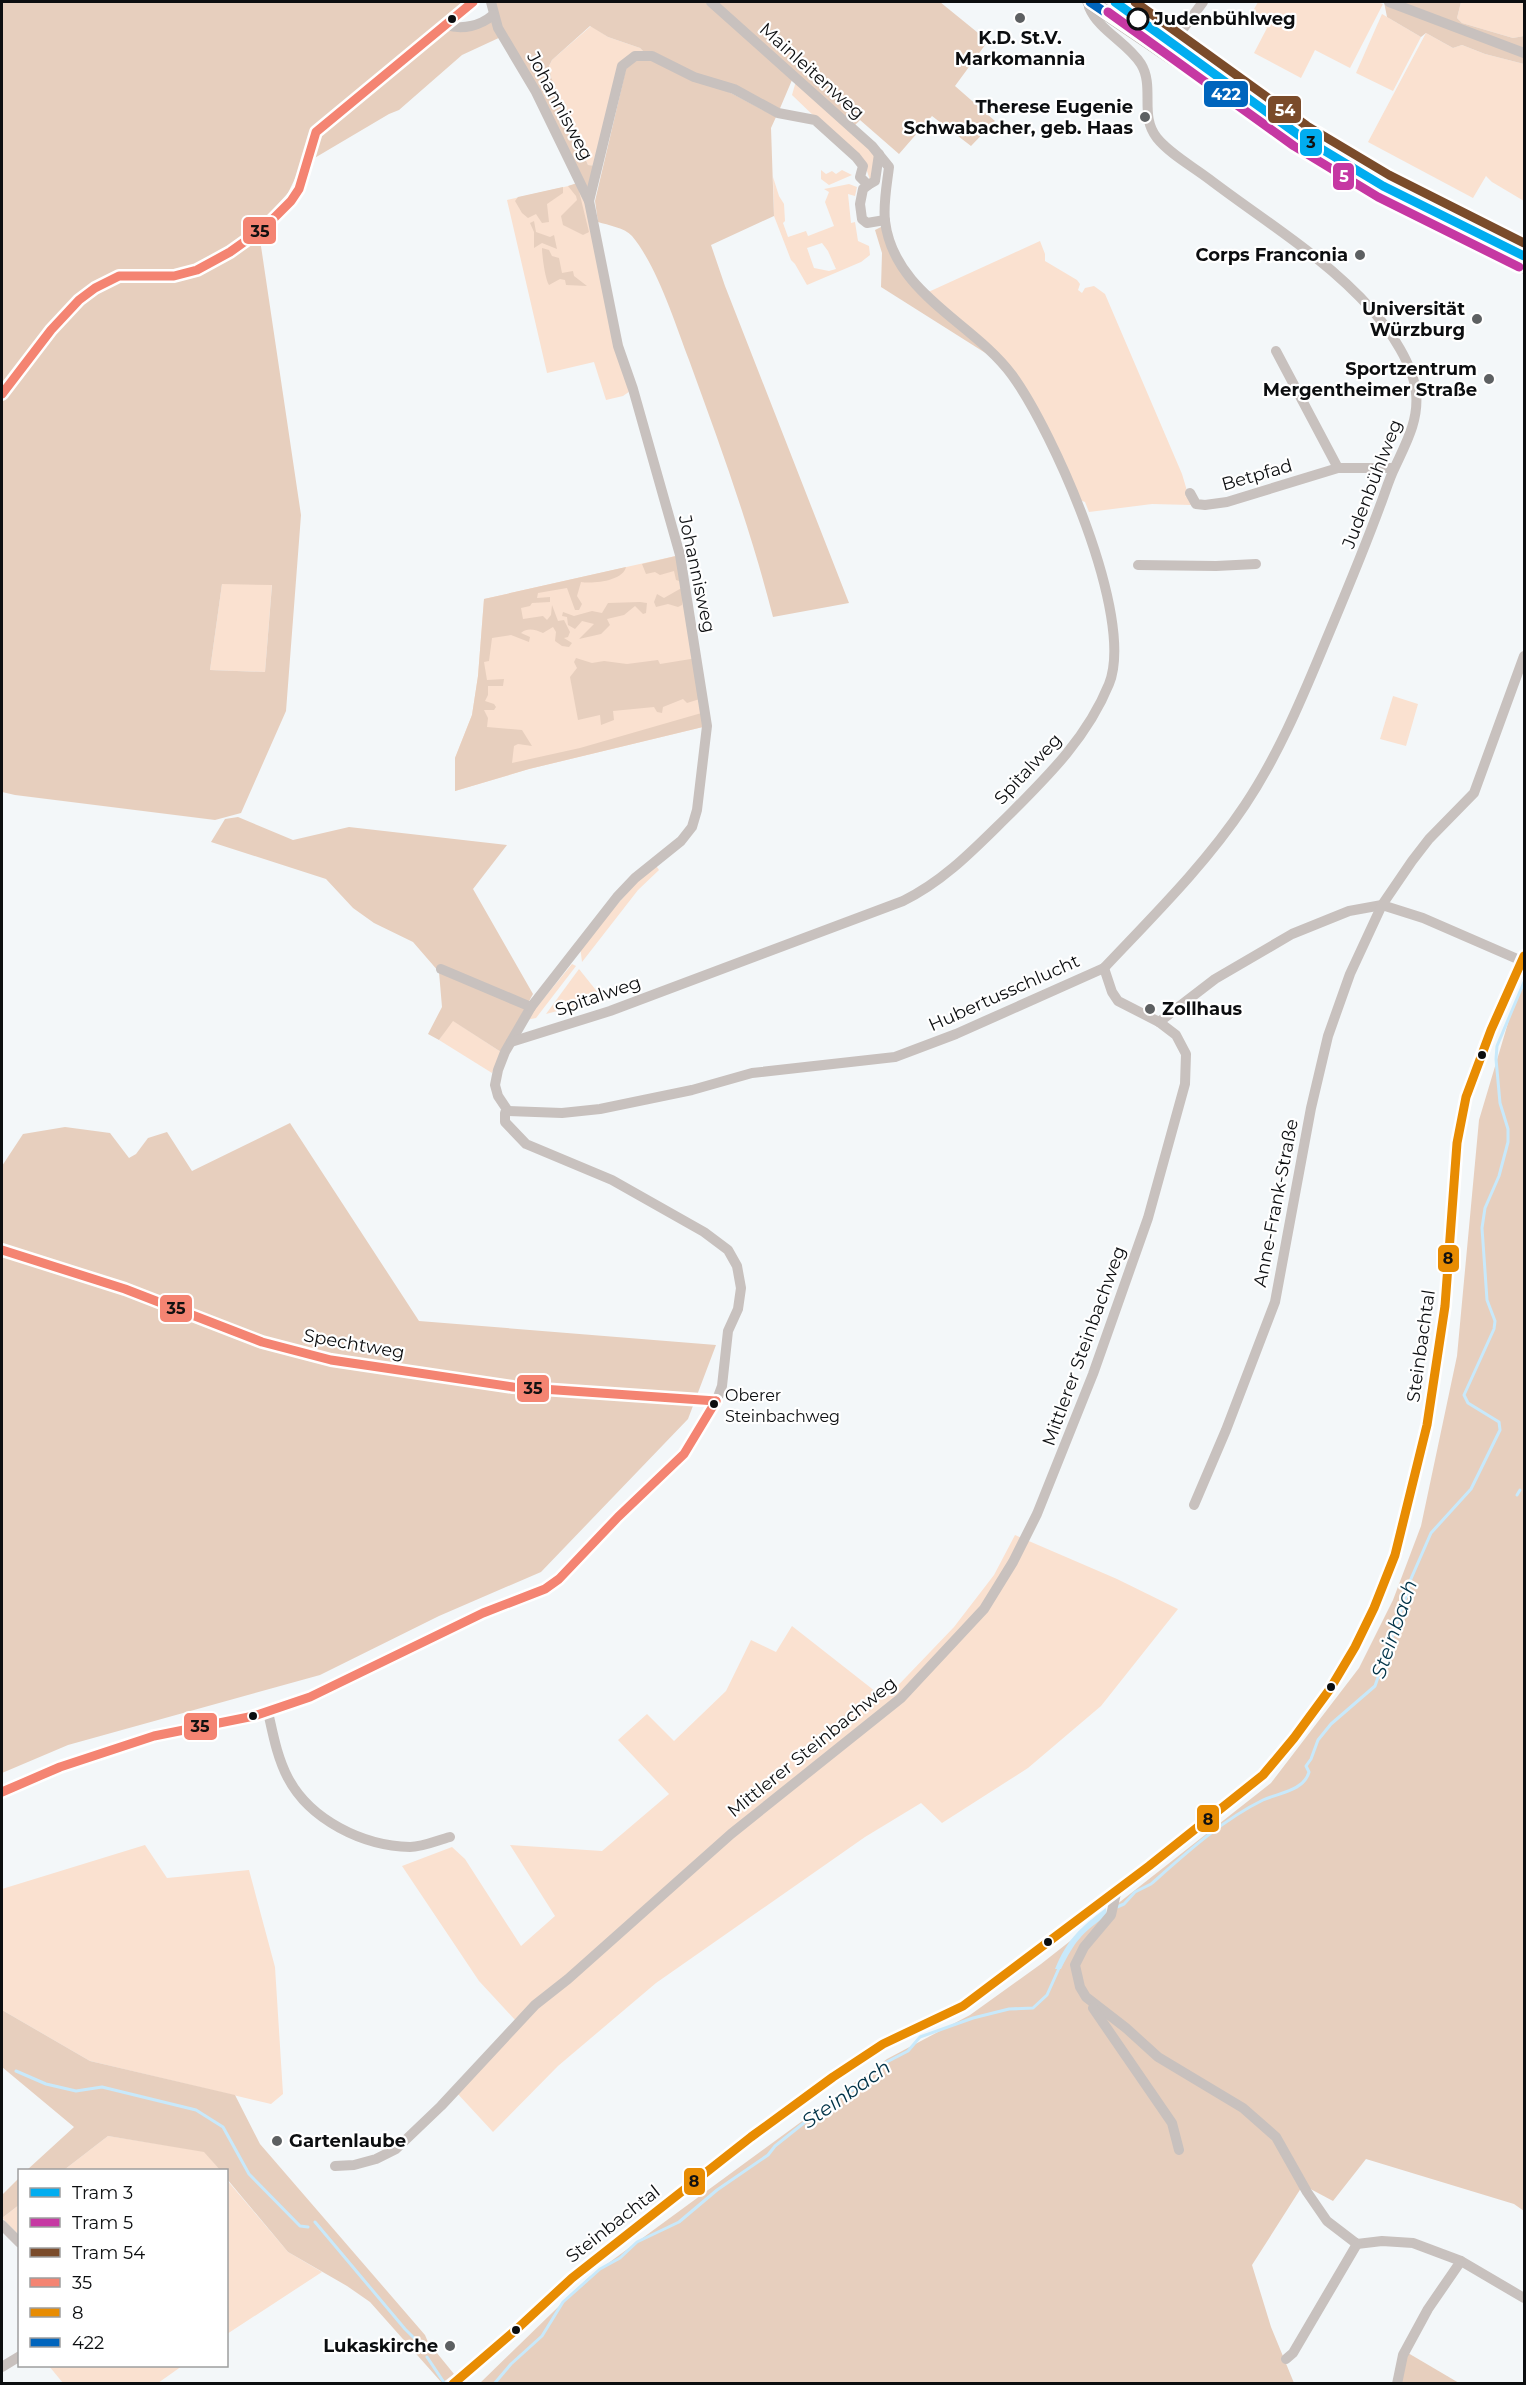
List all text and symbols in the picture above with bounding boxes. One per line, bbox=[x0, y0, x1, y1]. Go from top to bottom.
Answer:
marker: Judenbühlweg bbox=[1127, 8, 1149, 30]
place label: Judenbühlweg bbox=[1153, 8, 1296, 30]
marker: K.D. St.V. Markomannia bbox=[1013, 11, 1027, 25]
unlabelled marker bbox=[446, 13, 458, 25]
street label: Mainleitenweg bbox=[755, 18, 869, 124]
place label: K.D. St.V. Markomannia bbox=[955, 27, 1085, 70]
street label: Johannisweg bbox=[522, 47, 598, 164]
line badge: 422 bbox=[1203, 80, 1249, 108]
text: 422 bbox=[1211, 85, 1241, 104]
line badge: 54 bbox=[1267, 95, 1302, 124]
place label: Therese Eugenie Schwabacher, geb. Haas bbox=[903, 96, 1133, 139]
text: 54 bbox=[1275, 101, 1295, 120]
marker: Therese Eugenie Schwabacher, geb. Haas bbox=[1138, 110, 1152, 124]
line badge: 3 bbox=[1299, 128, 1323, 157]
text: 3 bbox=[1305, 133, 1316, 152]
line badge: 5 bbox=[1332, 162, 1355, 191]
text: 5 bbox=[1339, 167, 1349, 186]
line badge: 35 bbox=[242, 216, 277, 245]
text: 35 bbox=[250, 222, 270, 241]
place label: Corps Franconia bbox=[1195, 244, 1348, 266]
marker: Corps Franconia bbox=[1353, 248, 1367, 262]
place label: Universität Würzburg bbox=[1362, 298, 1465, 341]
marker: Universität Würzburg bbox=[1470, 312, 1484, 326]
place label: Sportzentrum Mergentheimer Straße bbox=[1263, 358, 1477, 401]
marker: Sportzentrum Mergentheimer Straße bbox=[1482, 372, 1496, 386]
street label: Judenbühlweg bbox=[1337, 416, 1407, 553]
street label: Betpfad bbox=[1219, 454, 1295, 496]
street label: Johannisweg bbox=[674, 512, 720, 635]
street label: Spitalweg bbox=[990, 729, 1066, 809]
street label: Hubertusschlucht bbox=[925, 950, 1083, 1036]
street label: Spitalweg bbox=[552, 971, 644, 1021]
place label: Zollhaus bbox=[1162, 998, 1242, 1020]
marker: Zollhaus bbox=[1143, 1002, 1157, 1016]
unlabelled marker bbox=[1476, 1049, 1488, 1061]
street label: Anne-Frank-Straße bbox=[1249, 1117, 1303, 1289]
street label: Mittlerer Steinbachweg bbox=[1038, 1243, 1130, 1449]
line badge: 8 bbox=[1437, 1244, 1460, 1273]
text: 8 bbox=[1443, 1249, 1453, 1268]
street label: Steinbachtal bbox=[1402, 1288, 1440, 1404]
line badge: 35 bbox=[159, 1294, 193, 1323]
text: 35 bbox=[166, 1299, 186, 1318]
street label: Spechtweg bbox=[302, 1324, 406, 1364]
line badge: 35 bbox=[516, 1374, 550, 1403]
text: 35 bbox=[523, 1379, 543, 1398]
place label: Oberer Steinbachweg bbox=[725, 1386, 840, 1426]
marker: Oberer Steinbachweg bbox=[708, 1398, 720, 1410]
water label: Steinbach bbox=[1366, 1576, 1422, 1682]
street label: Mittlerer Steinbachweg bbox=[723, 1672, 901, 1822]
unlabelled marker bbox=[1325, 1681, 1337, 1693]
unlabelled marker bbox=[247, 1710, 259, 1722]
line badge: 35 bbox=[183, 1712, 218, 1741]
text: 35 bbox=[190, 1717, 210, 1736]
line badge: 8 bbox=[1196, 1804, 1220, 1833]
text: 8 bbox=[1203, 1810, 1213, 1829]
unlabelled marker bbox=[1042, 1936, 1054, 1948]
water label: Steinbach bbox=[797, 2055, 895, 2133]
place label: Gartenlaube bbox=[289, 2130, 406, 2152]
marker: Gartenlaube bbox=[270, 2134, 284, 2148]
line badge: 8 bbox=[683, 2167, 706, 2196]
legend bbox=[18, 2169, 228, 2367]
text: 8 bbox=[689, 2172, 699, 2191]
street label: Steinbachtal bbox=[562, 2180, 664, 2268]
text: Tram 3 bbox=[72, 2182, 133, 2204]
text: Tram 5 bbox=[72, 2212, 133, 2234]
text: Tram 54 bbox=[72, 2242, 145, 2264]
text: 35 bbox=[72, 2272, 92, 2294]
text: 8 bbox=[72, 2302, 83, 2324]
unlabelled marker bbox=[510, 2324, 522, 2336]
text: 422 bbox=[72, 2332, 104, 2354]
place label: Lukaskirche bbox=[323, 2335, 438, 2357]
marker: Lukaskirche bbox=[443, 2339, 457, 2353]

